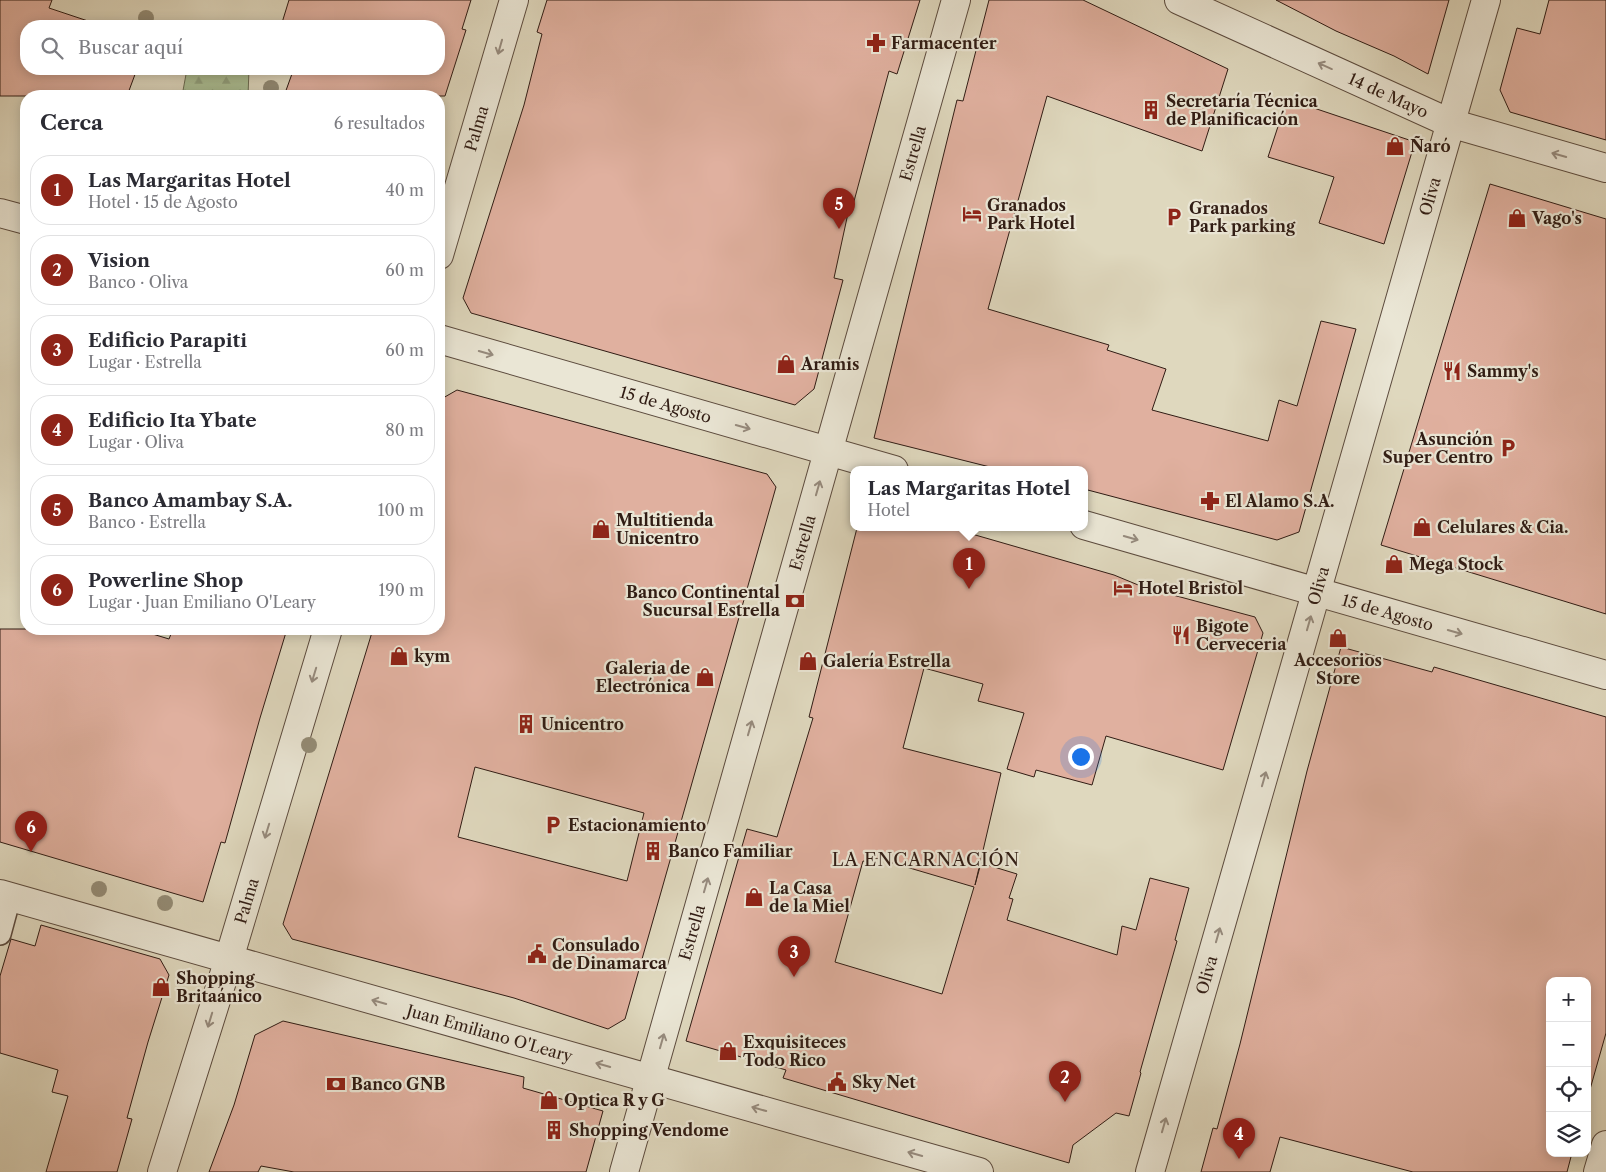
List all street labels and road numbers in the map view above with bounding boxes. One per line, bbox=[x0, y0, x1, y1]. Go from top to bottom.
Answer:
street label: 14 de Mayo bbox=[1345, 68, 1432, 122]
street label: Palma bbox=[460, 103, 493, 154]
street label: Estrella bbox=[895, 122, 930, 183]
street label: Oliva bbox=[1415, 174, 1445, 218]
street label: 15 de Agosto bbox=[618, 382, 714, 427]
street label: Estrella bbox=[785, 512, 820, 573]
street label: Oliva bbox=[1303, 563, 1333, 607]
street label: 15 de Agosto bbox=[1340, 590, 1436, 635]
street label: Palma bbox=[230, 875, 263, 926]
street label: Estrella bbox=[674, 902, 709, 963]
street label: Oliva bbox=[1191, 953, 1222, 997]
street label: Juan Emiliano O'Leary bbox=[402, 999, 576, 1066]

